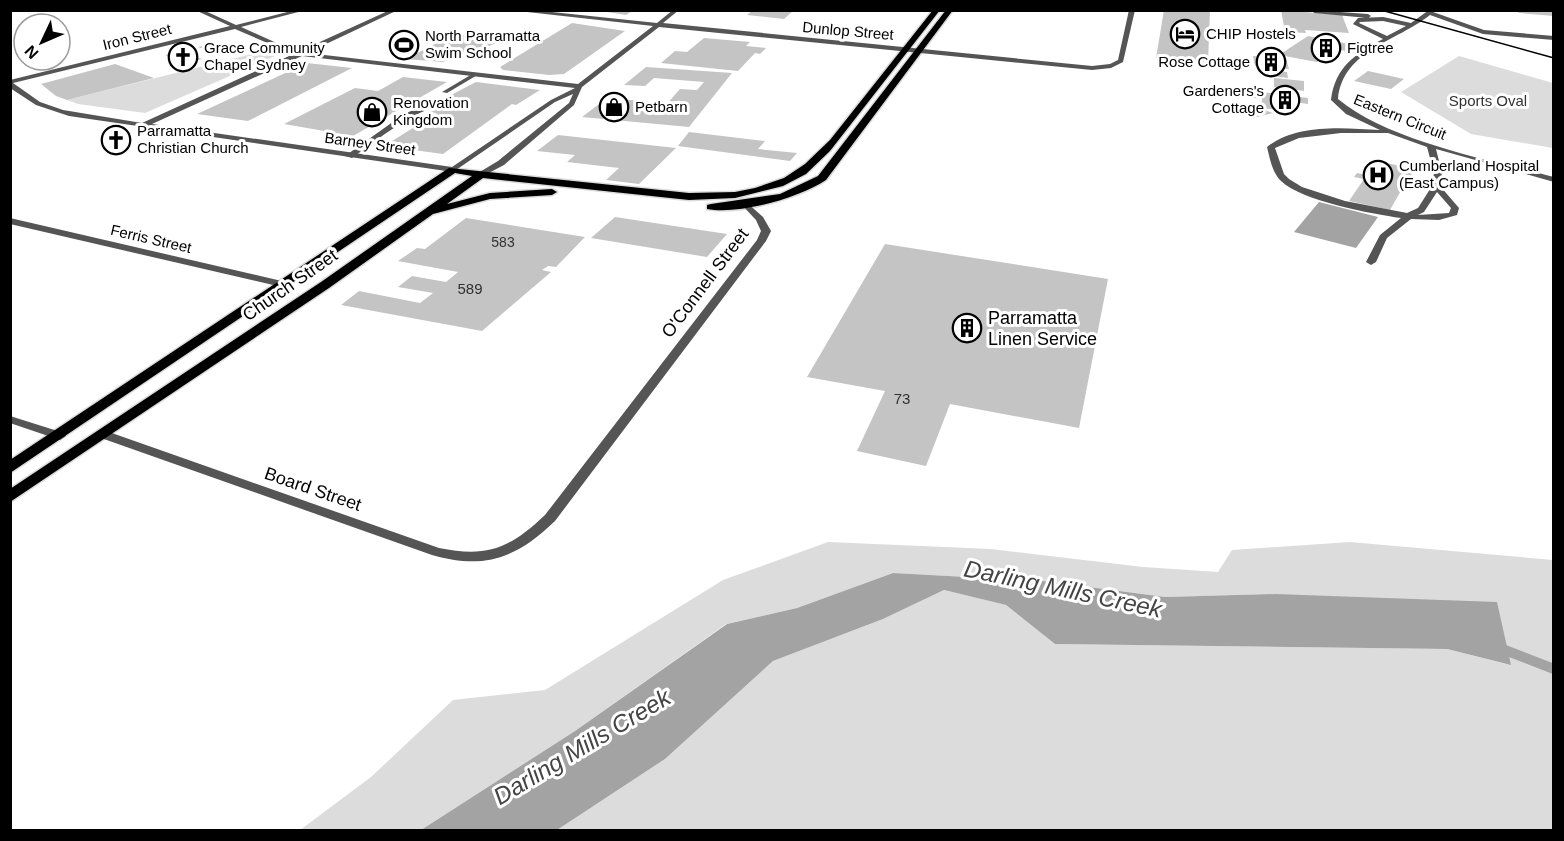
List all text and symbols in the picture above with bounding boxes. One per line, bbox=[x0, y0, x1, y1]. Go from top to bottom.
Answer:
north arrow bbox=[12, 12, 72, 72]
street label: Dunlop Street bbox=[802, 18, 895, 43]
hotel icon: CHIP Hostels bbox=[1169, 18, 1201, 50]
street label: Iron Street bbox=[101, 20, 174, 53]
place label: CHIP Hostels bbox=[1206, 25, 1296, 42]
place label: North Parramatta Swim School bbox=[425, 27, 541, 61]
sports icon: North Parramatta Swim School bbox=[388, 29, 420, 61]
building icon: Figtree bbox=[1310, 32, 1342, 64]
place label: Grace Community Chapel Sydney bbox=[204, 39, 325, 73]
place label: Figtree bbox=[1347, 39, 1394, 56]
church icon: Grace Community Chapel Sydney bbox=[167, 41, 199, 73]
text: N bbox=[21, 42, 42, 62]
building icon: Rose Cottage bbox=[1255, 46, 1287, 78]
place label: Rose Cottage bbox=[1158, 53, 1250, 70]
place label: Gardeners's Cottage bbox=[1183, 82, 1264, 116]
building icon: Gardeners's Cottage bbox=[1269, 84, 1301, 116]
street label: Eastern Circuit bbox=[1351, 90, 1450, 143]
shop icon: Petbarn bbox=[598, 91, 630, 123]
park label: Sports Oval bbox=[1449, 92, 1527, 109]
place label: Renovation Kingdom bbox=[393, 94, 469, 128]
shop icon: Renovation Kingdom bbox=[356, 96, 388, 128]
place label: Petbarn bbox=[635, 98, 688, 115]
place label: Parramatta Christian Church bbox=[137, 122, 249, 156]
church icon: Parramatta Christian Church bbox=[100, 124, 132, 156]
street label: Barney Street bbox=[323, 129, 417, 158]
place label: Cumberland Hospital (East Campus) bbox=[1399, 157, 1539, 191]
hospital icon: Cumberland Hospital (East Campus) bbox=[1362, 159, 1394, 191]
street label: Ferris Street bbox=[109, 221, 194, 256]
street label: O'Connell Street bbox=[657, 224, 753, 342]
house number: 583 bbox=[491, 234, 515, 250]
street label: Church Street bbox=[239, 245, 341, 325]
house number: 589 bbox=[457, 280, 483, 297]
place label: Parramatta Linen Service bbox=[988, 308, 1097, 349]
building icon: Parramatta Linen Service bbox=[951, 312, 983, 344]
house number: 73 bbox=[894, 390, 910, 407]
street label: Board Street bbox=[262, 463, 364, 515]
water label: Darling Mills Creek bbox=[962, 554, 1166, 623]
water label: Darling Mills Creek bbox=[488, 682, 677, 810]

